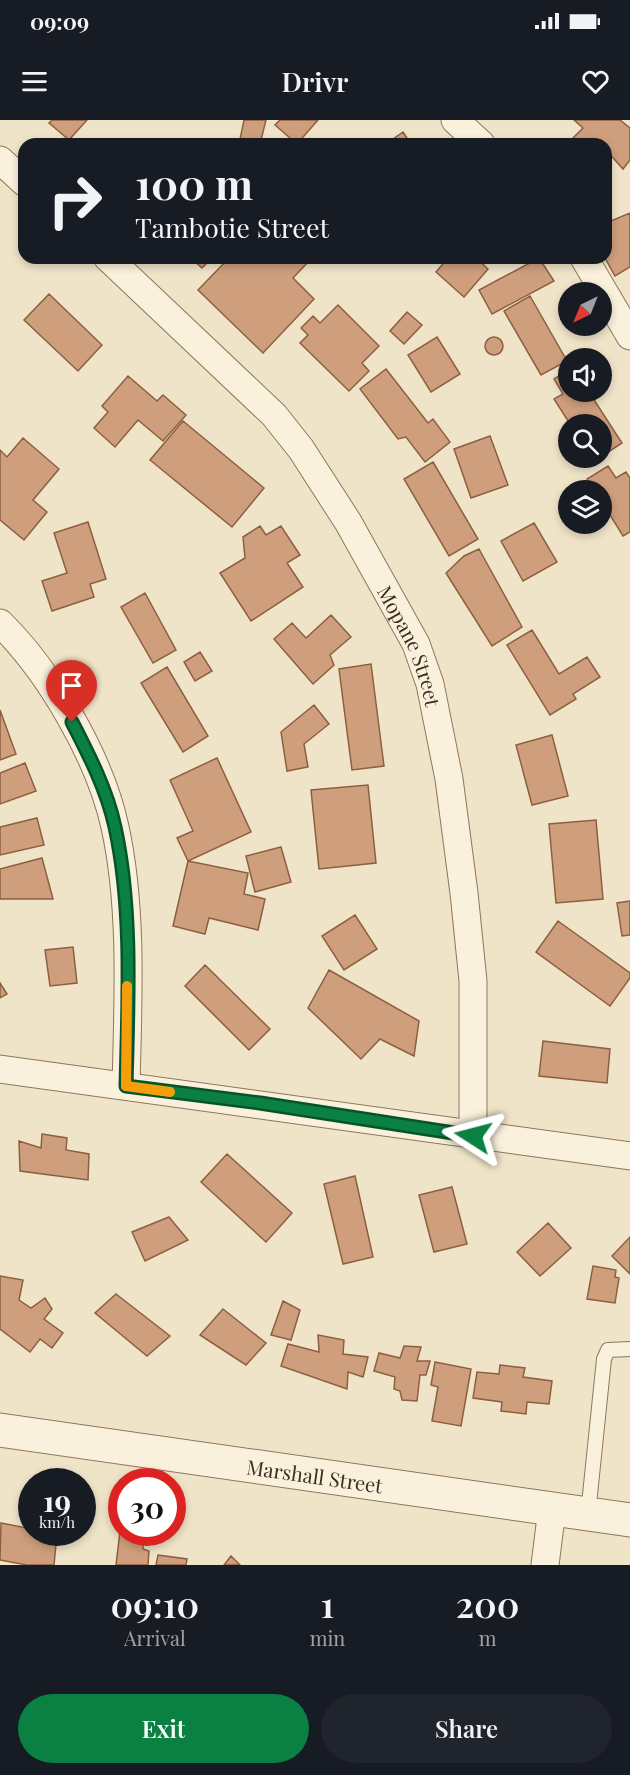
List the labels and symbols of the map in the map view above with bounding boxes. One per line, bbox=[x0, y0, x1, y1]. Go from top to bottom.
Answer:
north arrow bbox=[558, 282, 612, 336]
street label: Mopane Street bbox=[372, 580, 448, 710]
pin bbox=[46, 660, 97, 722]
position arrow bbox=[441, 1104, 505, 1168]
street label: Marshall Street bbox=[245, 1452, 385, 1498]
speed limit sign: 30 bbox=[108, 1468, 186, 1546]

